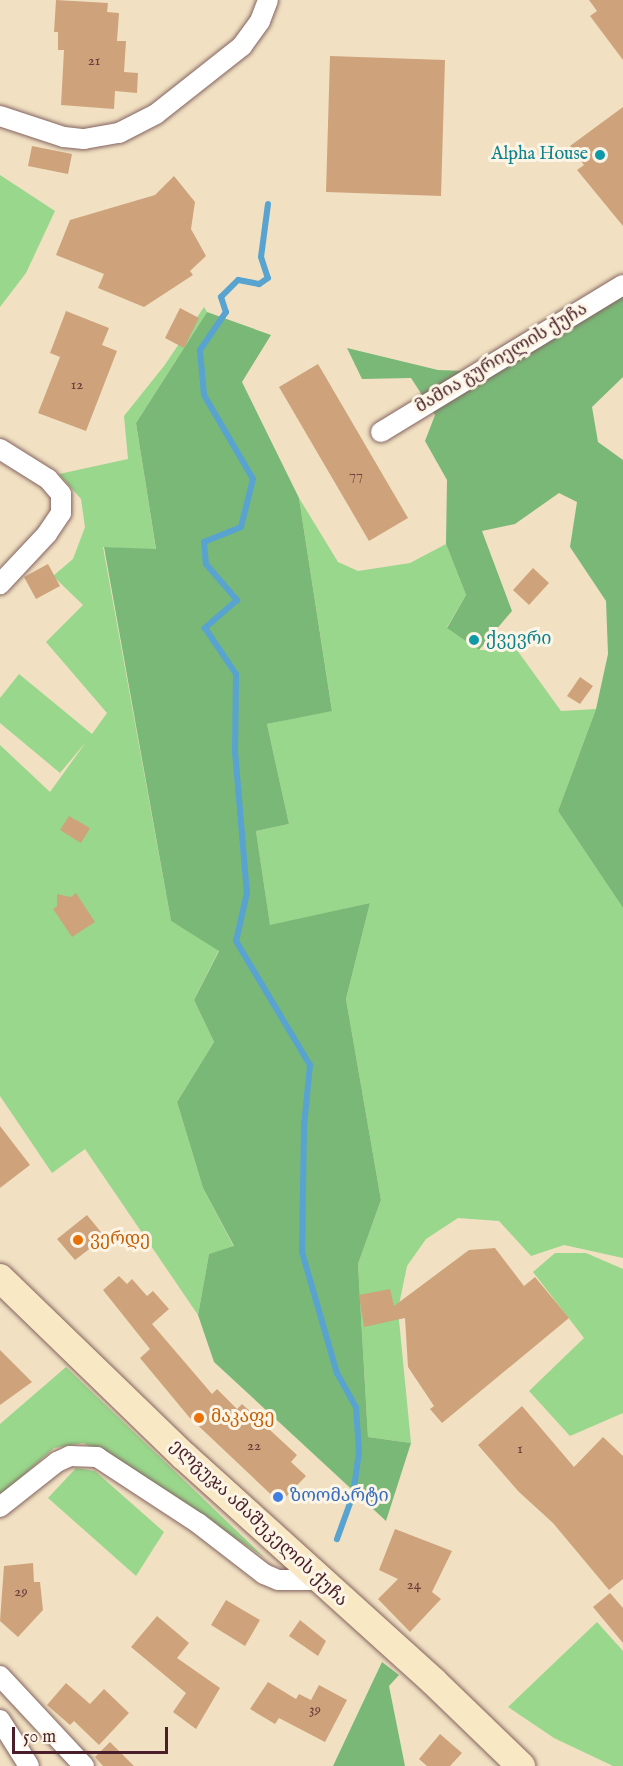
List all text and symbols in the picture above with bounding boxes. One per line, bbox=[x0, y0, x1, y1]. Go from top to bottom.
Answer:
house number: 21 bbox=[88, 52, 100, 70]
place label: Alpha House bbox=[491, 144, 588, 166]
marker: Alpha House bbox=[593, 148, 607, 162]
street label: მამია გურიელის ქუჩა bbox=[412, 299, 592, 419]
house number: 12 bbox=[71, 376, 83, 394]
house number: 77 bbox=[349, 466, 363, 484]
place label: ქვევრი bbox=[486, 629, 551, 651]
marker: ქვევრი bbox=[467, 633, 481, 647]
place label: ვერდე bbox=[90, 1229, 150, 1251]
marker: ვერდე bbox=[71, 1233, 85, 1247]
place label: მაკაფე bbox=[211, 1407, 275, 1429]
marker: მაკაფე bbox=[192, 1411, 206, 1425]
street label: ელგუჯა ამაშუკელის ქუჩა bbox=[165, 1436, 351, 1612]
house number: 22 bbox=[247, 1437, 261, 1455]
house number: 1 bbox=[517, 1440, 523, 1458]
place label: ზოომარტი bbox=[290, 1486, 389, 1508]
marker: ზოომარტი bbox=[271, 1490, 285, 1504]
house number: 24 bbox=[407, 1576, 421, 1594]
house number: 29 bbox=[14, 1583, 28, 1601]
house number: 39 bbox=[309, 1701, 321, 1719]
scale bar bbox=[15, 1715, 171, 1753]
text: 50 m bbox=[23, 1726, 56, 1749]

